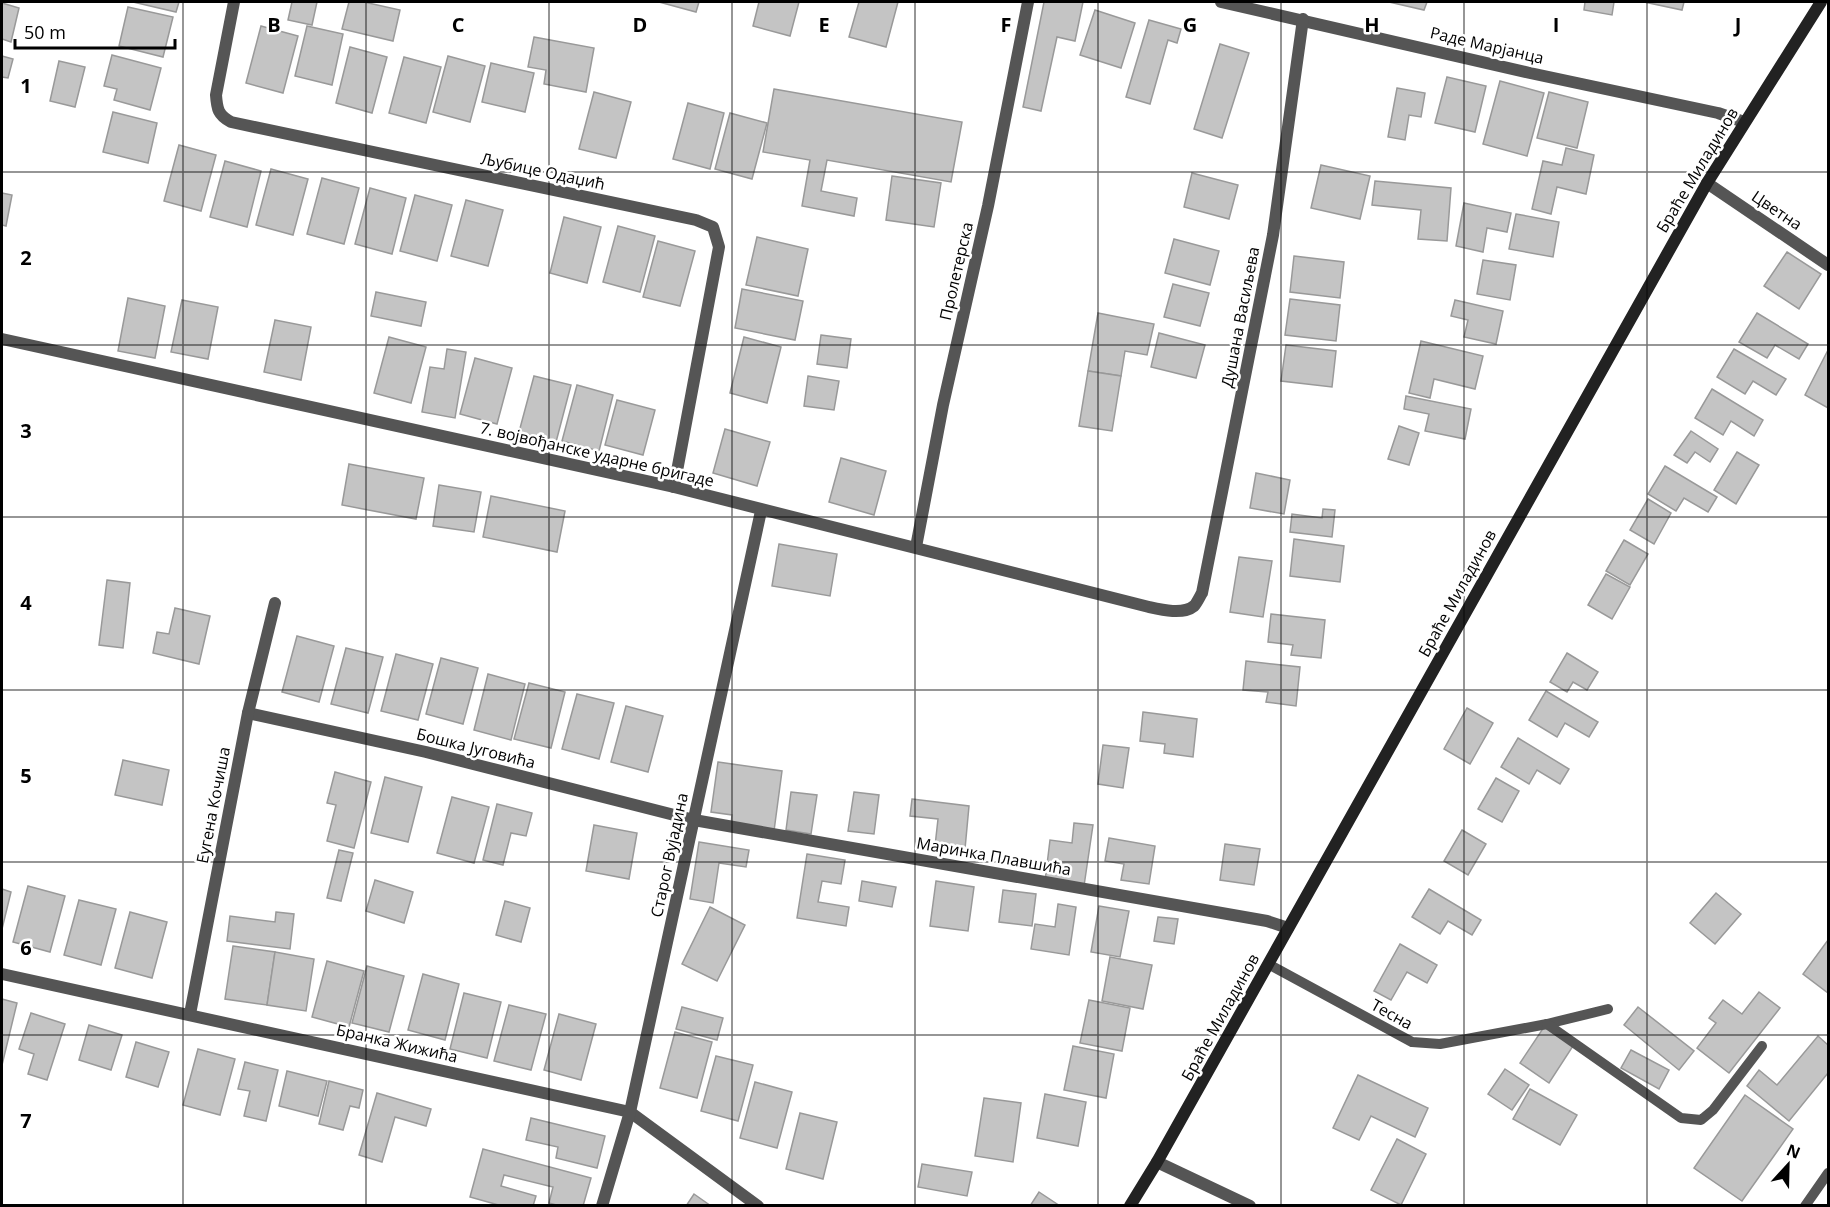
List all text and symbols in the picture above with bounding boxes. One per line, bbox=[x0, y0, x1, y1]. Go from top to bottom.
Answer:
text: B bbox=[267, 11, 281, 38]
text: C bbox=[452, 11, 465, 38]
text: D bbox=[633, 11, 647, 38]
text: E bbox=[818, 11, 830, 38]
text: F bbox=[1001, 11, 1011, 38]
text: G bbox=[1183, 11, 1197, 38]
text: H bbox=[1364, 11, 1380, 38]
text: I bbox=[1553, 11, 1559, 38]
text: J bbox=[1733, 11, 1741, 38]
scale bar bbox=[15, 12, 176, 50]
text: 50 m bbox=[24, 20, 66, 44]
street label: Раде Марјанца bbox=[1428, 21, 1546, 69]
text: 1 bbox=[20, 72, 32, 99]
street label: Браће Миладинов bbox=[1651, 103, 1743, 237]
street label: Љубице Одаџић bbox=[479, 147, 607, 195]
street label: Цветна bbox=[1747, 185, 1807, 235]
street label: Пролетерска bbox=[934, 220, 978, 322]
text: 2 bbox=[20, 244, 32, 271]
street label: Душана Васиљева bbox=[1216, 245, 1264, 389]
street label: 7. војвођанске ударне бригаде bbox=[478, 416, 716, 492]
text: 3 bbox=[20, 417, 32, 444]
street label: Браће Миладинов bbox=[1413, 525, 1501, 661]
text: 4 bbox=[20, 589, 32, 616]
street label: Бошка Југовића bbox=[414, 723, 538, 773]
street label: Еугена Кочиша bbox=[191, 745, 235, 865]
text: 5 bbox=[20, 762, 32, 789]
street label: Старог Вујадина bbox=[645, 791, 693, 919]
street label: Маринка Плавшића bbox=[915, 832, 1073, 880]
text: 6 bbox=[20, 934, 32, 961]
street label: Браће Миладинов bbox=[1176, 949, 1264, 1085]
street label: Тесна bbox=[1367, 994, 1417, 1034]
street label: Бранка Жижића bbox=[334, 1018, 460, 1068]
text: 7 bbox=[20, 1107, 32, 1134]
north arrow bbox=[1758, 1135, 1818, 1195]
text: N bbox=[1783, 1138, 1804, 1164]

